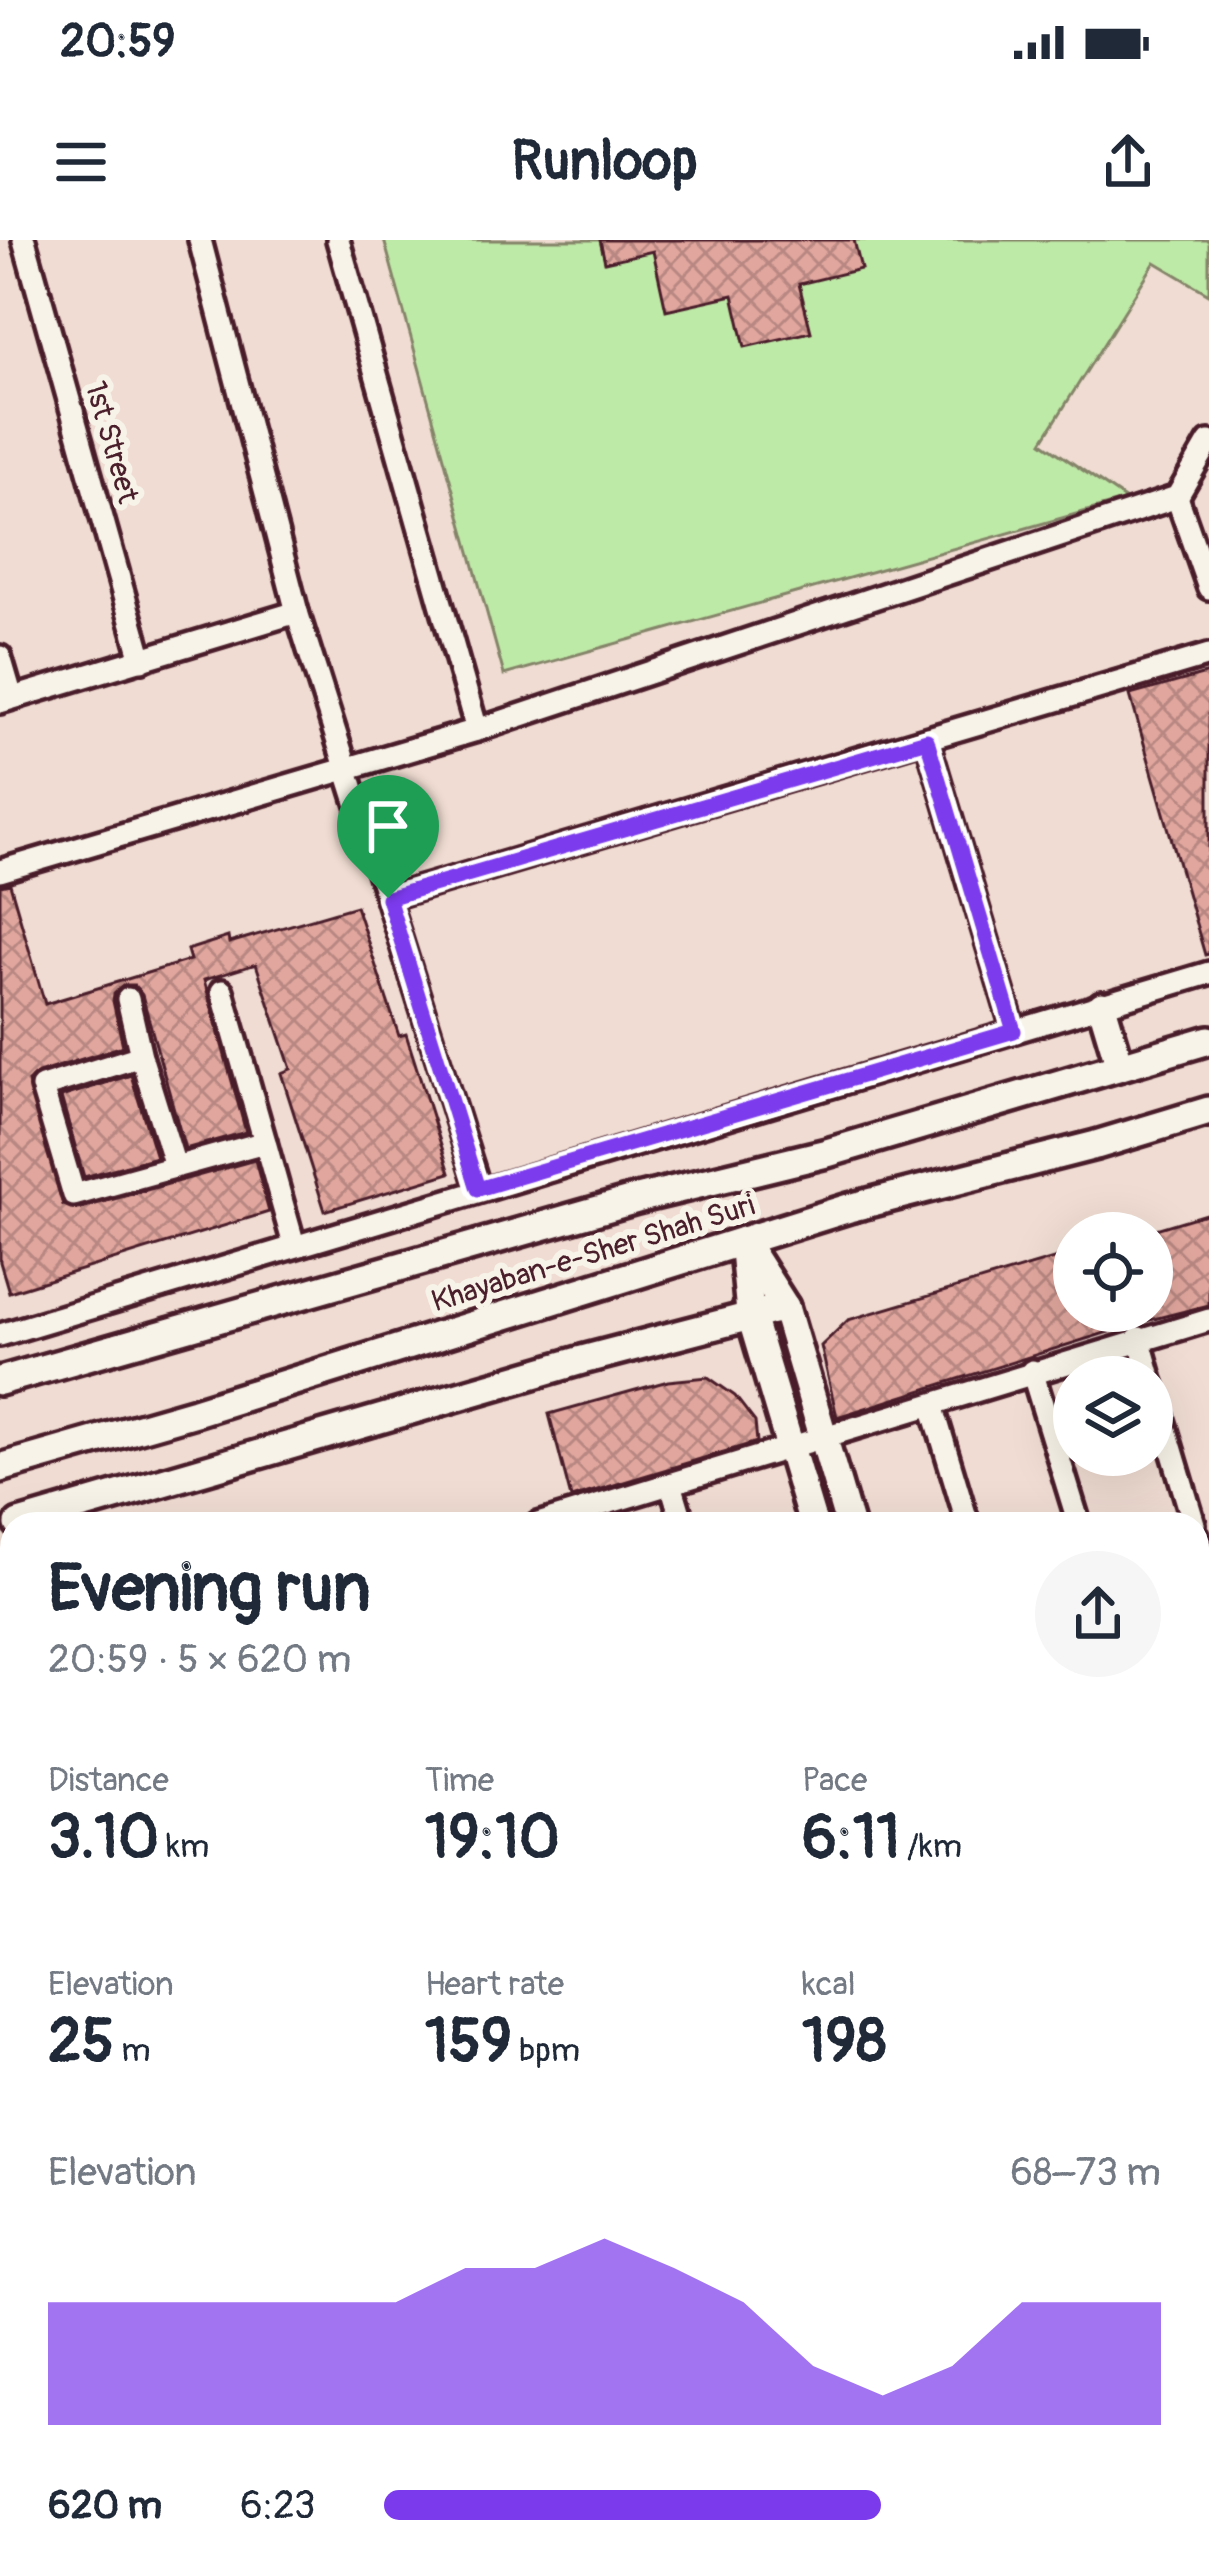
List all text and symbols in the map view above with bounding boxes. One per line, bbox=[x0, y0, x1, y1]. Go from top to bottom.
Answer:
text: 20:59 bbox=[60, 14, 175, 70]
text: Runloop bbox=[512, 128, 697, 196]
icon: menu bbox=[48, 129, 114, 195]
icon: share bbox=[1095, 129, 1161, 195]
street label: 1st Street bbox=[76, 377, 147, 508]
pin bbox=[337, 775, 439, 898]
icon: arrive bbox=[355, 793, 421, 859]
street label: Khayaban-e-Sher Shah Suri bbox=[427, 1187, 759, 1320]
map controls bbox=[1053, 1212, 1173, 1476]
button: locate bbox=[1053, 1212, 1173, 1332]
button: layers bbox=[1053, 1356, 1173, 1476]
text: Evening run bbox=[48, 1548, 371, 1631]
button: share bbox=[1035, 1551, 1161, 1677]
text: 20:59 · 5 × 620 m bbox=[48, 1635, 351, 1684]
text: Distance bbox=[48, 1760, 169, 1801]
text: Time bbox=[425, 1760, 494, 1801]
text: Pace bbox=[802, 1760, 867, 1801]
text: 3.10 bbox=[48, 1801, 159, 1876]
text: 19:10 bbox=[425, 1801, 560, 1876]
text: 6:11 bbox=[802, 1801, 900, 1876]
text: km bbox=[159, 1826, 209, 1867]
text: /km bbox=[900, 1826, 962, 1867]
text: Elevation bbox=[48, 1964, 174, 2005]
text: Heart rate bbox=[425, 1964, 564, 2005]
text: kcal bbox=[802, 1964, 856, 2005]
text: 25 bbox=[48, 2005, 114, 2080]
text: 159 bbox=[425, 2005, 512, 2080]
text: 198 bbox=[802, 2005, 887, 2080]
text: m bbox=[114, 2030, 151, 2071]
text: bpm bbox=[512, 2030, 580, 2071]
text: Elevation bbox=[48, 2148, 197, 2197]
text: 68–73 m bbox=[1010, 2148, 1161, 2197]
text: 620 m bbox=[48, 2481, 162, 2530]
text: 6:23 bbox=[240, 2481, 316, 2530]

